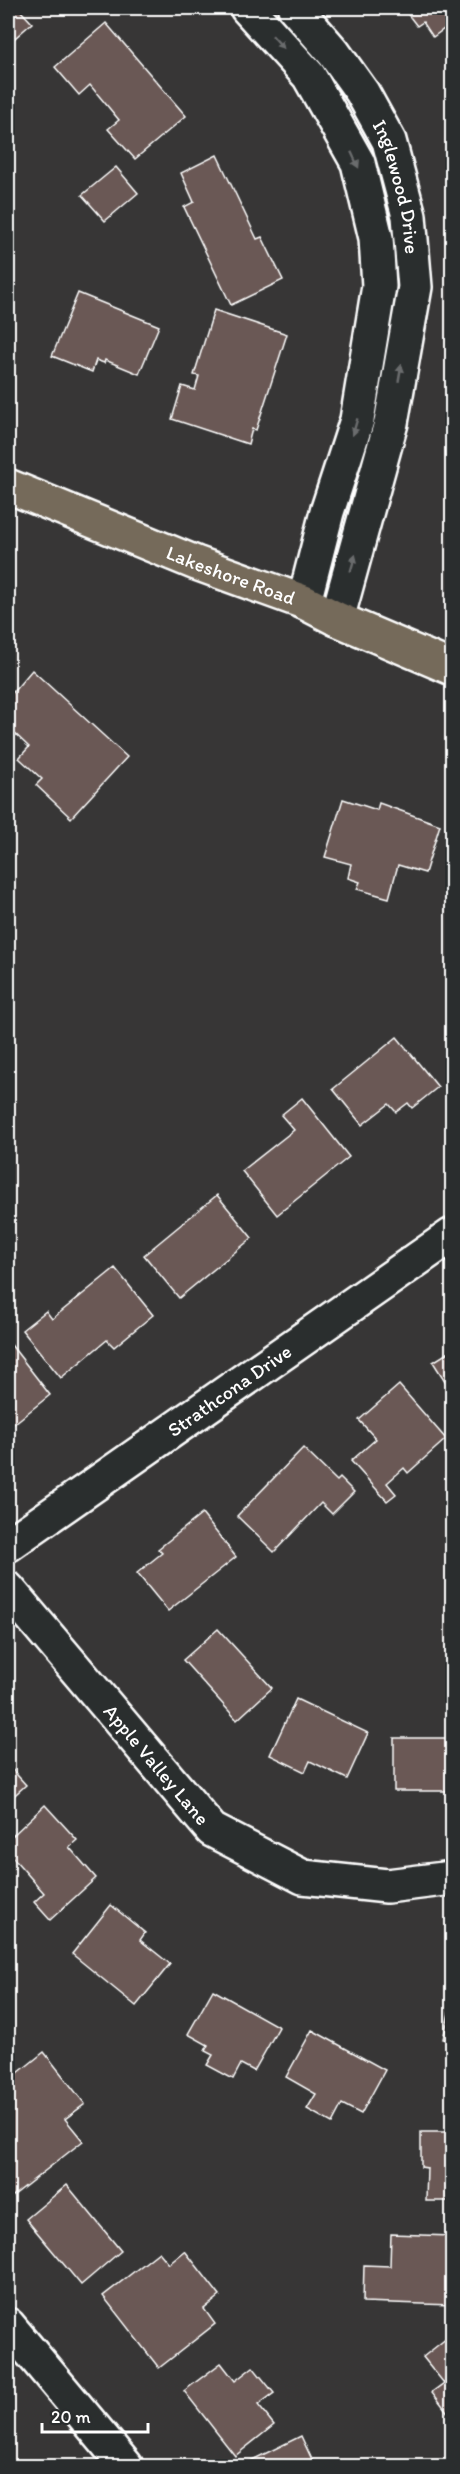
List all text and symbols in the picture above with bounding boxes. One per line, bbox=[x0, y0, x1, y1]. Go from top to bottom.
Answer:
one-way arrow bbox=[271, 34, 285, 49]
street label: Inglewood Drive bbox=[368, 115, 424, 255]
one-way arrow bbox=[350, 151, 360, 169]
one-way arrow bbox=[396, 364, 405, 383]
one-way arrow bbox=[350, 418, 359, 436]
street label: Lakeshore Road bbox=[163, 540, 299, 610]
one-way arrow bbox=[349, 553, 358, 571]
street label: Strathcona Drive bbox=[163, 1339, 296, 1442]
street label: Apple Valley Lane bbox=[99, 1699, 215, 1830]
scale bar bbox=[42, 2396, 148, 2434]
text: 20 m bbox=[51, 2406, 91, 2428]

